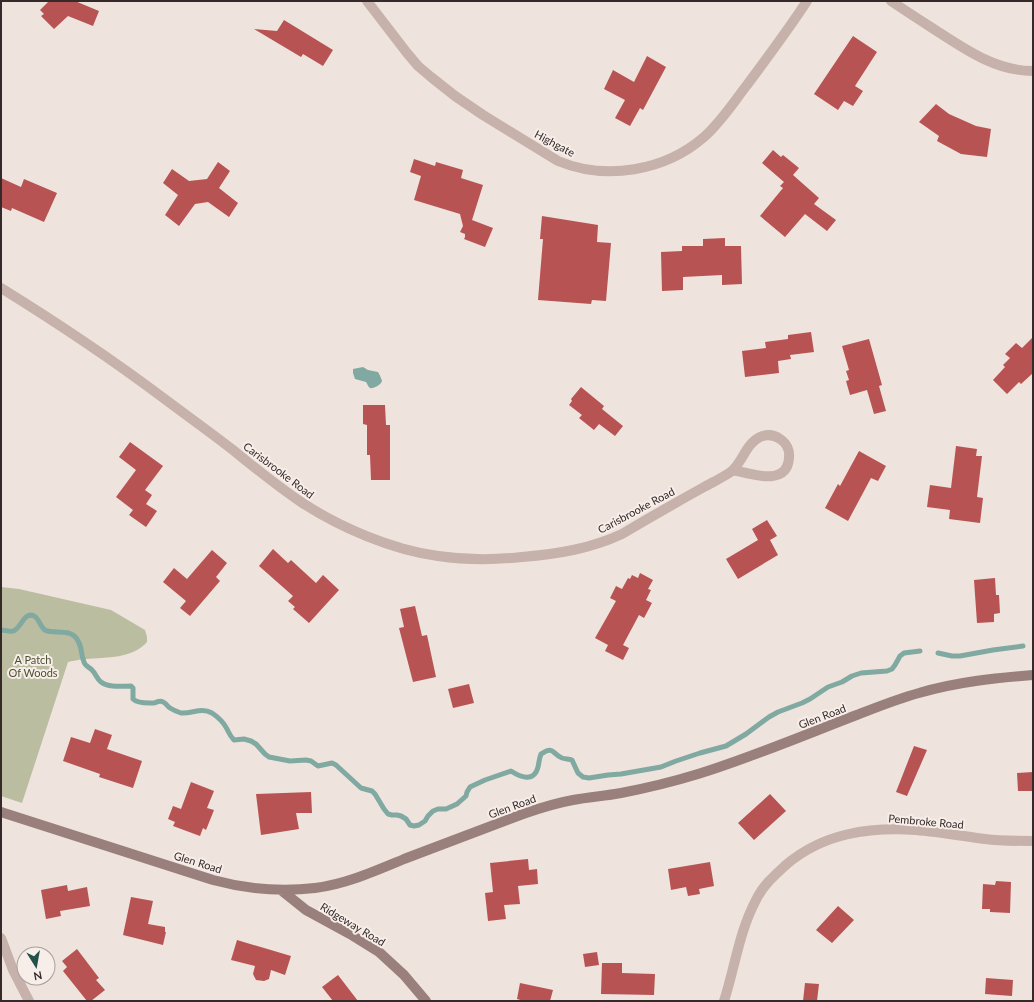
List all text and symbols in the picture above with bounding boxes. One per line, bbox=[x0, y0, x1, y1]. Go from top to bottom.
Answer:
street label: Highgate bbox=[533, 127, 577, 159]
street label: Carisbrooke Road bbox=[241, 439, 317, 501]
street label: Carisbrooke Road bbox=[595, 484, 677, 536]
park label: A Patch Of Woods bbox=[8, 653, 58, 679]
street label: Glen Road bbox=[796, 701, 848, 731]
street label: Glen Road bbox=[486, 791, 538, 821]
street label: Pembroke Road bbox=[888, 811, 964, 831]
street label: Glen Road bbox=[172, 849, 224, 875]
street label: Ridgeway Road bbox=[318, 899, 388, 949]
north arrow bbox=[16, 946, 56, 986]
text: N bbox=[33, 969, 43, 983]

